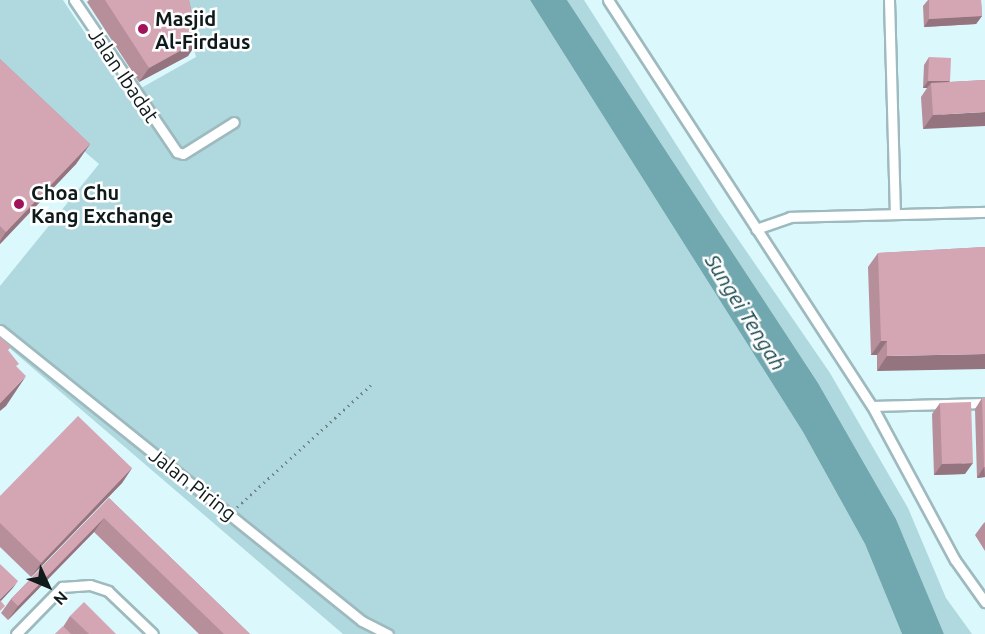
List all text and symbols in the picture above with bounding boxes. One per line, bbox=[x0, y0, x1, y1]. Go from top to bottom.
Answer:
place label: Masjid Al-Firdaus bbox=[155, 6, 251, 53]
marker: Masjid Al-Firdaus bbox=[136, 22, 150, 36]
street label: Jalan Ibadat bbox=[84, 23, 164, 127]
place label: Choa Chu Kang Exchange bbox=[31, 180, 173, 227]
marker: Choa Chu Kang Exchange bbox=[12, 197, 26, 211]
water label: Sungei Tengah bbox=[700, 249, 792, 375]
street label: Jalan Piring bbox=[145, 443, 241, 525]
north arrow bbox=[18, 556, 78, 616]
text: N bbox=[50, 588, 72, 609]

